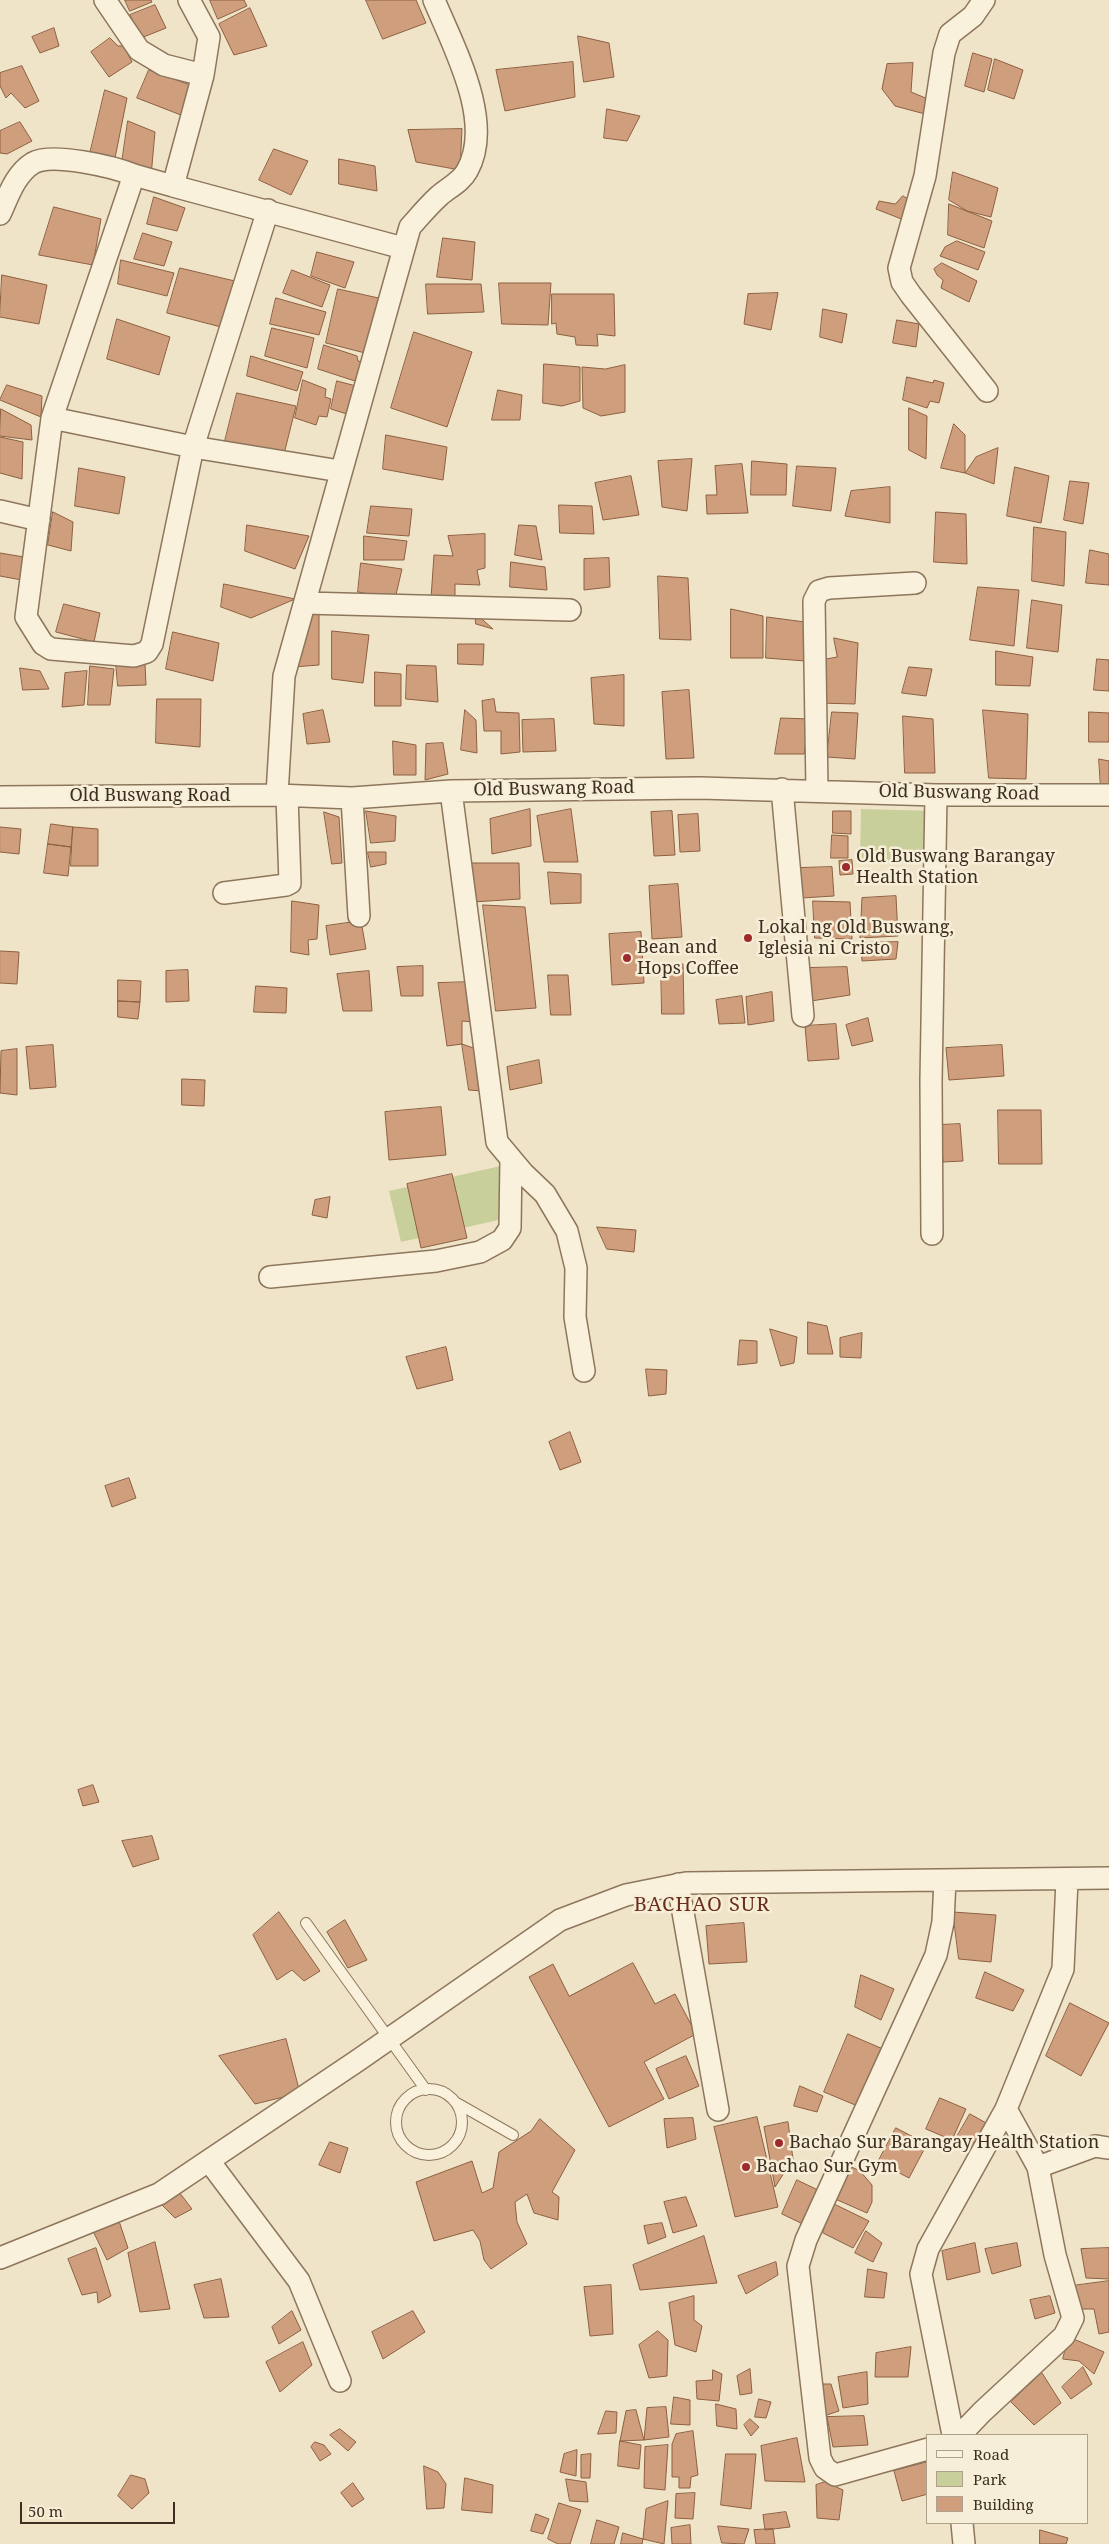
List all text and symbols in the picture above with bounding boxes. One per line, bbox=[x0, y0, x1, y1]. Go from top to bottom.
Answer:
street label: Old Buswang Road bbox=[473, 777, 635, 801]
street label: Old Buswang Road bbox=[878, 781, 1040, 805]
street label: Old Buswang Road bbox=[70, 785, 230, 807]
place label: Old Buswang Barangay Health Station bbox=[856, 846, 1055, 889]
marker: Old Buswang Barangay Health Station bbox=[840, 861, 852, 873]
place label: Lokal ng Old Buswang, Iglesia ni Cristo bbox=[758, 917, 954, 960]
marker: Lokal ng Old Buswang, Iglesia ni Cristo bbox=[742, 932, 754, 944]
place label: Bean and Hops Coffee bbox=[637, 937, 739, 980]
marker: Bean and Hops Coffee bbox=[621, 952, 633, 964]
district label: BACHAO SUR bbox=[632, 1893, 772, 1917]
place label: Bachao Sur Barangay Health Station bbox=[789, 2132, 1099, 2154]
marker: Bachao Sur Barangay Health Station bbox=[773, 2137, 785, 2149]
place label: Bachao Sur Gym bbox=[756, 2156, 898, 2178]
marker: Bachao Sur Gym bbox=[740, 2161, 752, 2173]
legend bbox=[926, 2434, 1089, 2524]
text: Road bbox=[973, 2444, 1009, 2464]
text: Park bbox=[973, 2469, 1006, 2489]
scale bar bbox=[22, 2492, 178, 2524]
text: Building bbox=[973, 2494, 1034, 2514]
text: 50 m bbox=[28, 2501, 63, 2521]

